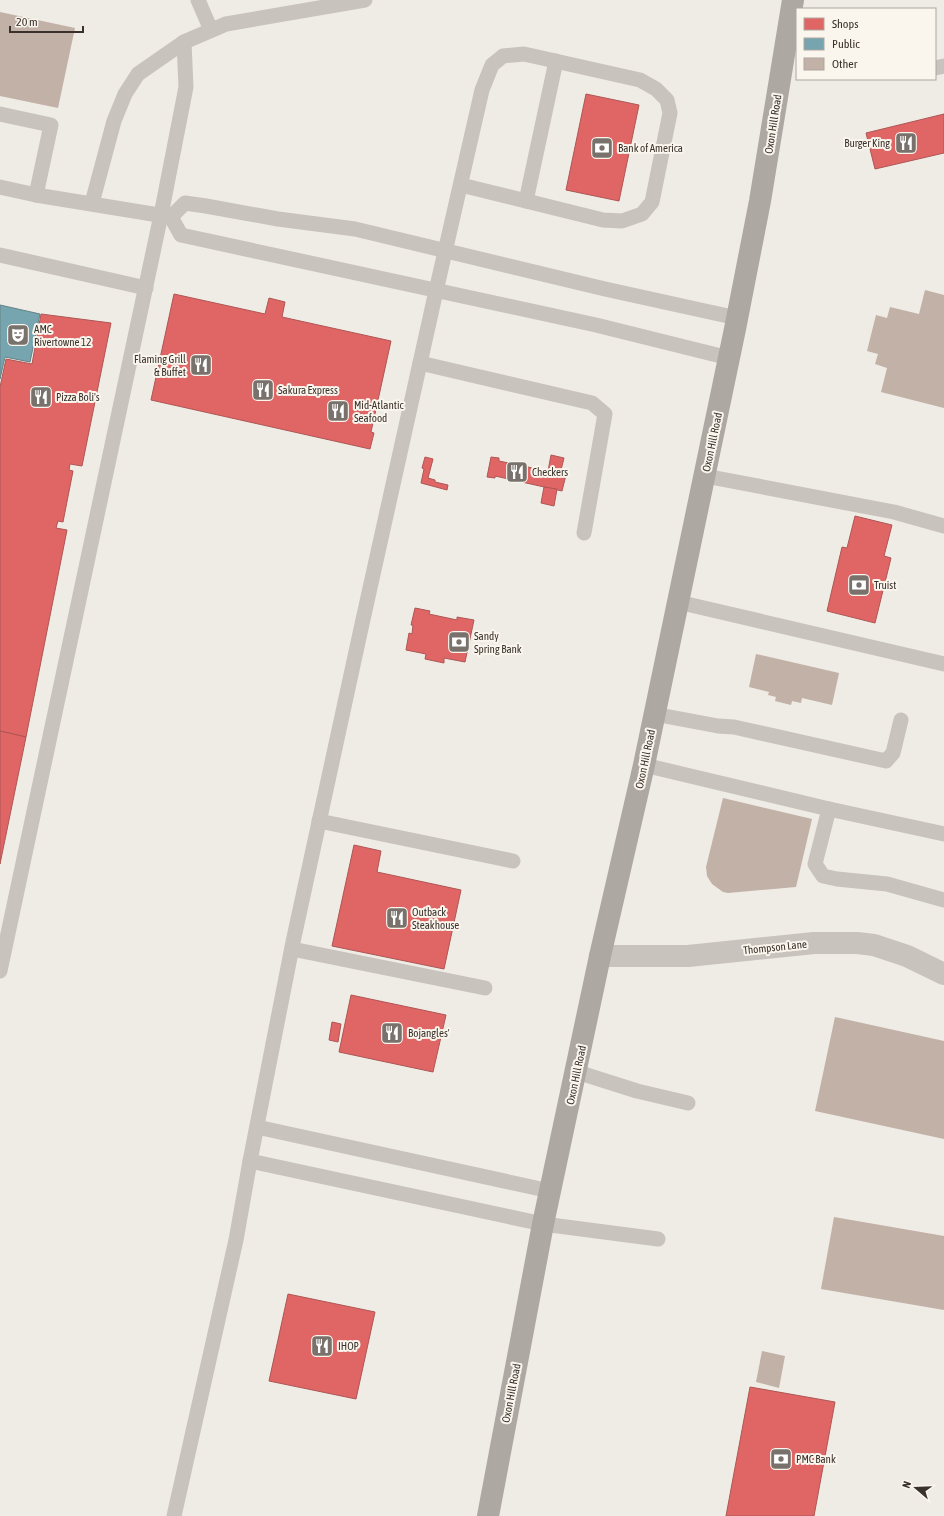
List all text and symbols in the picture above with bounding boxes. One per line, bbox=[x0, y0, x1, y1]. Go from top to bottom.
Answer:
scale bar bbox=[10, 8, 83, 34]
legend bbox=[796, 8, 936, 80]
text: 20 m bbox=[16, 15, 38, 29]
text: Shops bbox=[832, 17, 858, 31]
text: Public bbox=[832, 37, 860, 51]
text: Other bbox=[832, 57, 858, 71]
street label: Oxon Hill Road bbox=[762, 93, 784, 155]
restaurant icon: Burger King bbox=[893, 130, 919, 156]
bank icon: Bank of America bbox=[589, 135, 615, 161]
place label: Burger King bbox=[844, 137, 890, 149]
place label: Bank of America bbox=[618, 142, 683, 154]
theatre icon: AMC Rivertowne 12 bbox=[5, 322, 31, 348]
place label: AMC Rivertowne 12 bbox=[34, 323, 91, 348]
restaurant icon: Flaming Grill & Buffet bbox=[188, 352, 214, 378]
place label: Flaming Grill & Buffet bbox=[134, 353, 186, 378]
restaurant icon: Sakura Express bbox=[250, 377, 276, 403]
restaurant icon: Pizza Boli's bbox=[28, 384, 54, 410]
place label: Sakura Express bbox=[278, 384, 338, 396]
place label: Pizza Boli's bbox=[56, 391, 100, 403]
restaurant icon: Mid-Atlantic Seafood bbox=[325, 398, 351, 424]
place label: Mid-Atlantic Seafood bbox=[354, 399, 404, 424]
street label: Oxon Hill Road bbox=[700, 411, 724, 473]
restaurant icon: Checkers bbox=[504, 459, 530, 485]
place label: Checkers bbox=[532, 466, 568, 478]
bank icon: Truist bbox=[846, 572, 872, 598]
place label: Truist bbox=[874, 579, 896, 591]
bank icon: Sandy Spring Bank bbox=[446, 629, 472, 655]
place label: Sandy Spring Bank bbox=[474, 630, 522, 655]
street label: Oxon Hill Road bbox=[633, 728, 657, 790]
restaurant icon: Outback Steakhouse bbox=[384, 905, 410, 931]
place label: Outback Steakhouse bbox=[412, 906, 459, 931]
street label: Thompson Lane bbox=[743, 938, 807, 956]
restaurant icon: Bojangles' bbox=[379, 1020, 405, 1046]
place label: Bojangles' bbox=[408, 1027, 450, 1039]
street label: Oxon Hill Road bbox=[564, 1044, 588, 1106]
restaurant icon: IHOP bbox=[309, 1333, 335, 1359]
place label: IHOP bbox=[338, 1340, 359, 1352]
street label: Oxon Hill Road bbox=[499, 1362, 523, 1424]
bank icon: PMC Bank bbox=[768, 1446, 794, 1472]
place label: PMC Bank bbox=[796, 1453, 836, 1465]
north arrow bbox=[896, 1468, 936, 1508]
text: N bbox=[900, 1480, 913, 1490]

